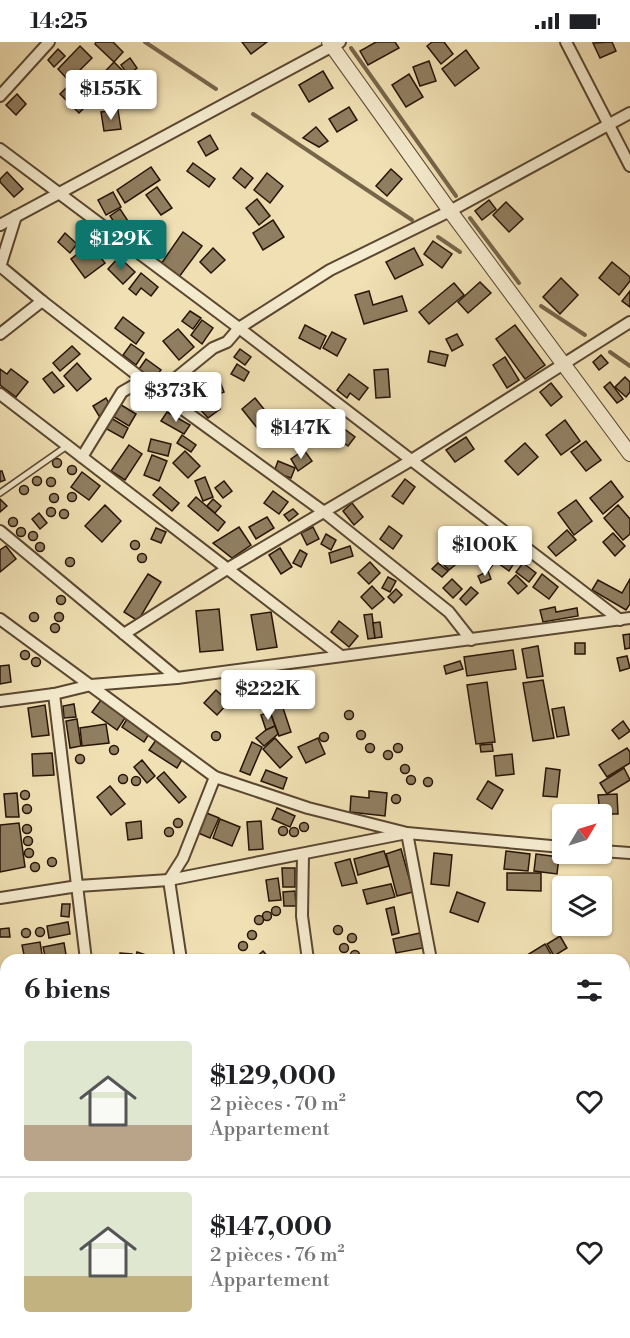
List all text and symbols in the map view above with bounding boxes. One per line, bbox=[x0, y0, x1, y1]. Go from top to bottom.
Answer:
text: 14:25 bbox=[30, 8, 88, 35]
pin: $155K bbox=[69, 70, 153, 121]
text: $155K bbox=[80, 77, 142, 102]
pin: $129K bbox=[79, 220, 163, 271]
text: $129K bbox=[89, 227, 153, 252]
pin: $373K bbox=[134, 372, 218, 423]
text: $373K bbox=[144, 379, 208, 404]
pin: $147K bbox=[259, 409, 343, 460]
text: $147K bbox=[270, 416, 332, 441]
pin: $100K bbox=[443, 526, 527, 577]
text: $100K bbox=[452, 533, 518, 558]
pin: $222K bbox=[226, 670, 310, 721]
text: $222K bbox=[235, 677, 301, 702]
north arrow bbox=[552, 804, 612, 864]
map controls bbox=[552, 804, 612, 936]
button: layers bbox=[552, 876, 612, 936]
text: 6 biens bbox=[24, 974, 110, 1006]
icon: filters bbox=[573, 974, 606, 1007]
text: $129,000 bbox=[210, 1060, 336, 1092]
icon: home bbox=[72, 1065, 144, 1137]
icon: heart bbox=[573, 1085, 606, 1118]
text: 2 pièces · 70 m² bbox=[210, 1092, 346, 1117]
text: Appartement bbox=[210, 1117, 330, 1142]
text: $147,000 bbox=[210, 1211, 332, 1243]
icon: home bbox=[72, 1216, 144, 1288]
icon: heart bbox=[573, 1236, 606, 1269]
text: 2 pièces · 76 m² bbox=[210, 1243, 345, 1268]
text: Appartement bbox=[210, 1268, 330, 1293]

